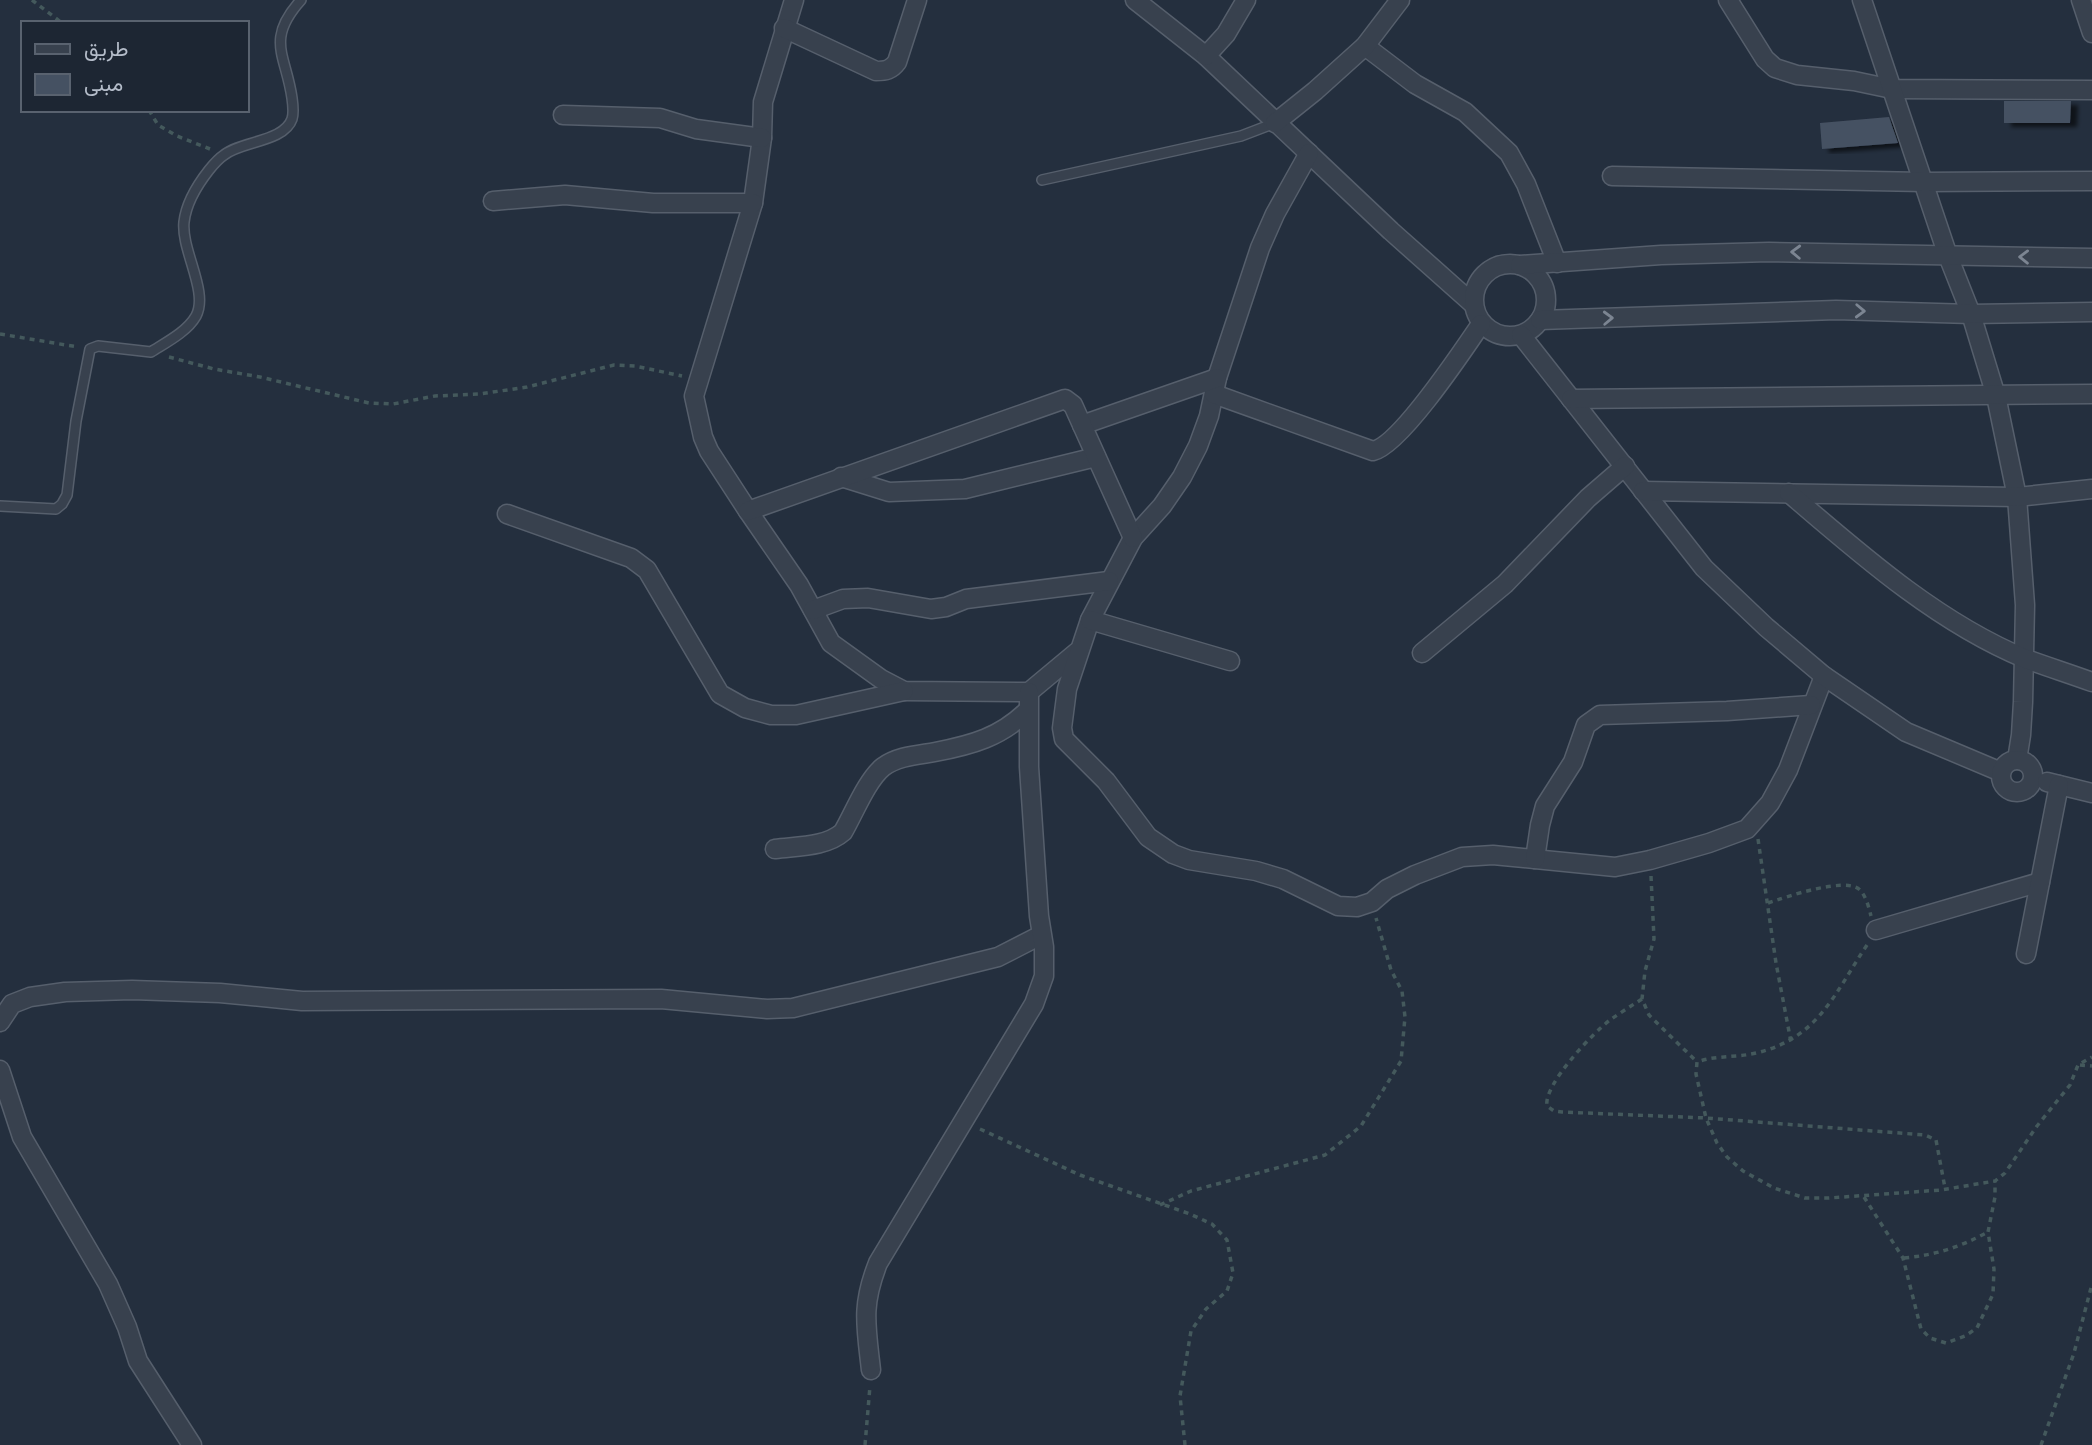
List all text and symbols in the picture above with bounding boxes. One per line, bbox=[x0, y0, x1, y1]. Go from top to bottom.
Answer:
legend bbox=[21, 21, 248, 112]
text: طريق bbox=[84, 34, 129, 62]
text: مبنى bbox=[84, 69, 123, 97]
one-way arrow bbox=[1791, 245, 1802, 260]
one-way arrow bbox=[2018, 250, 2029, 265]
one-way arrow bbox=[1855, 303, 1866, 318]
one-way arrow bbox=[1603, 310, 1614, 325]

